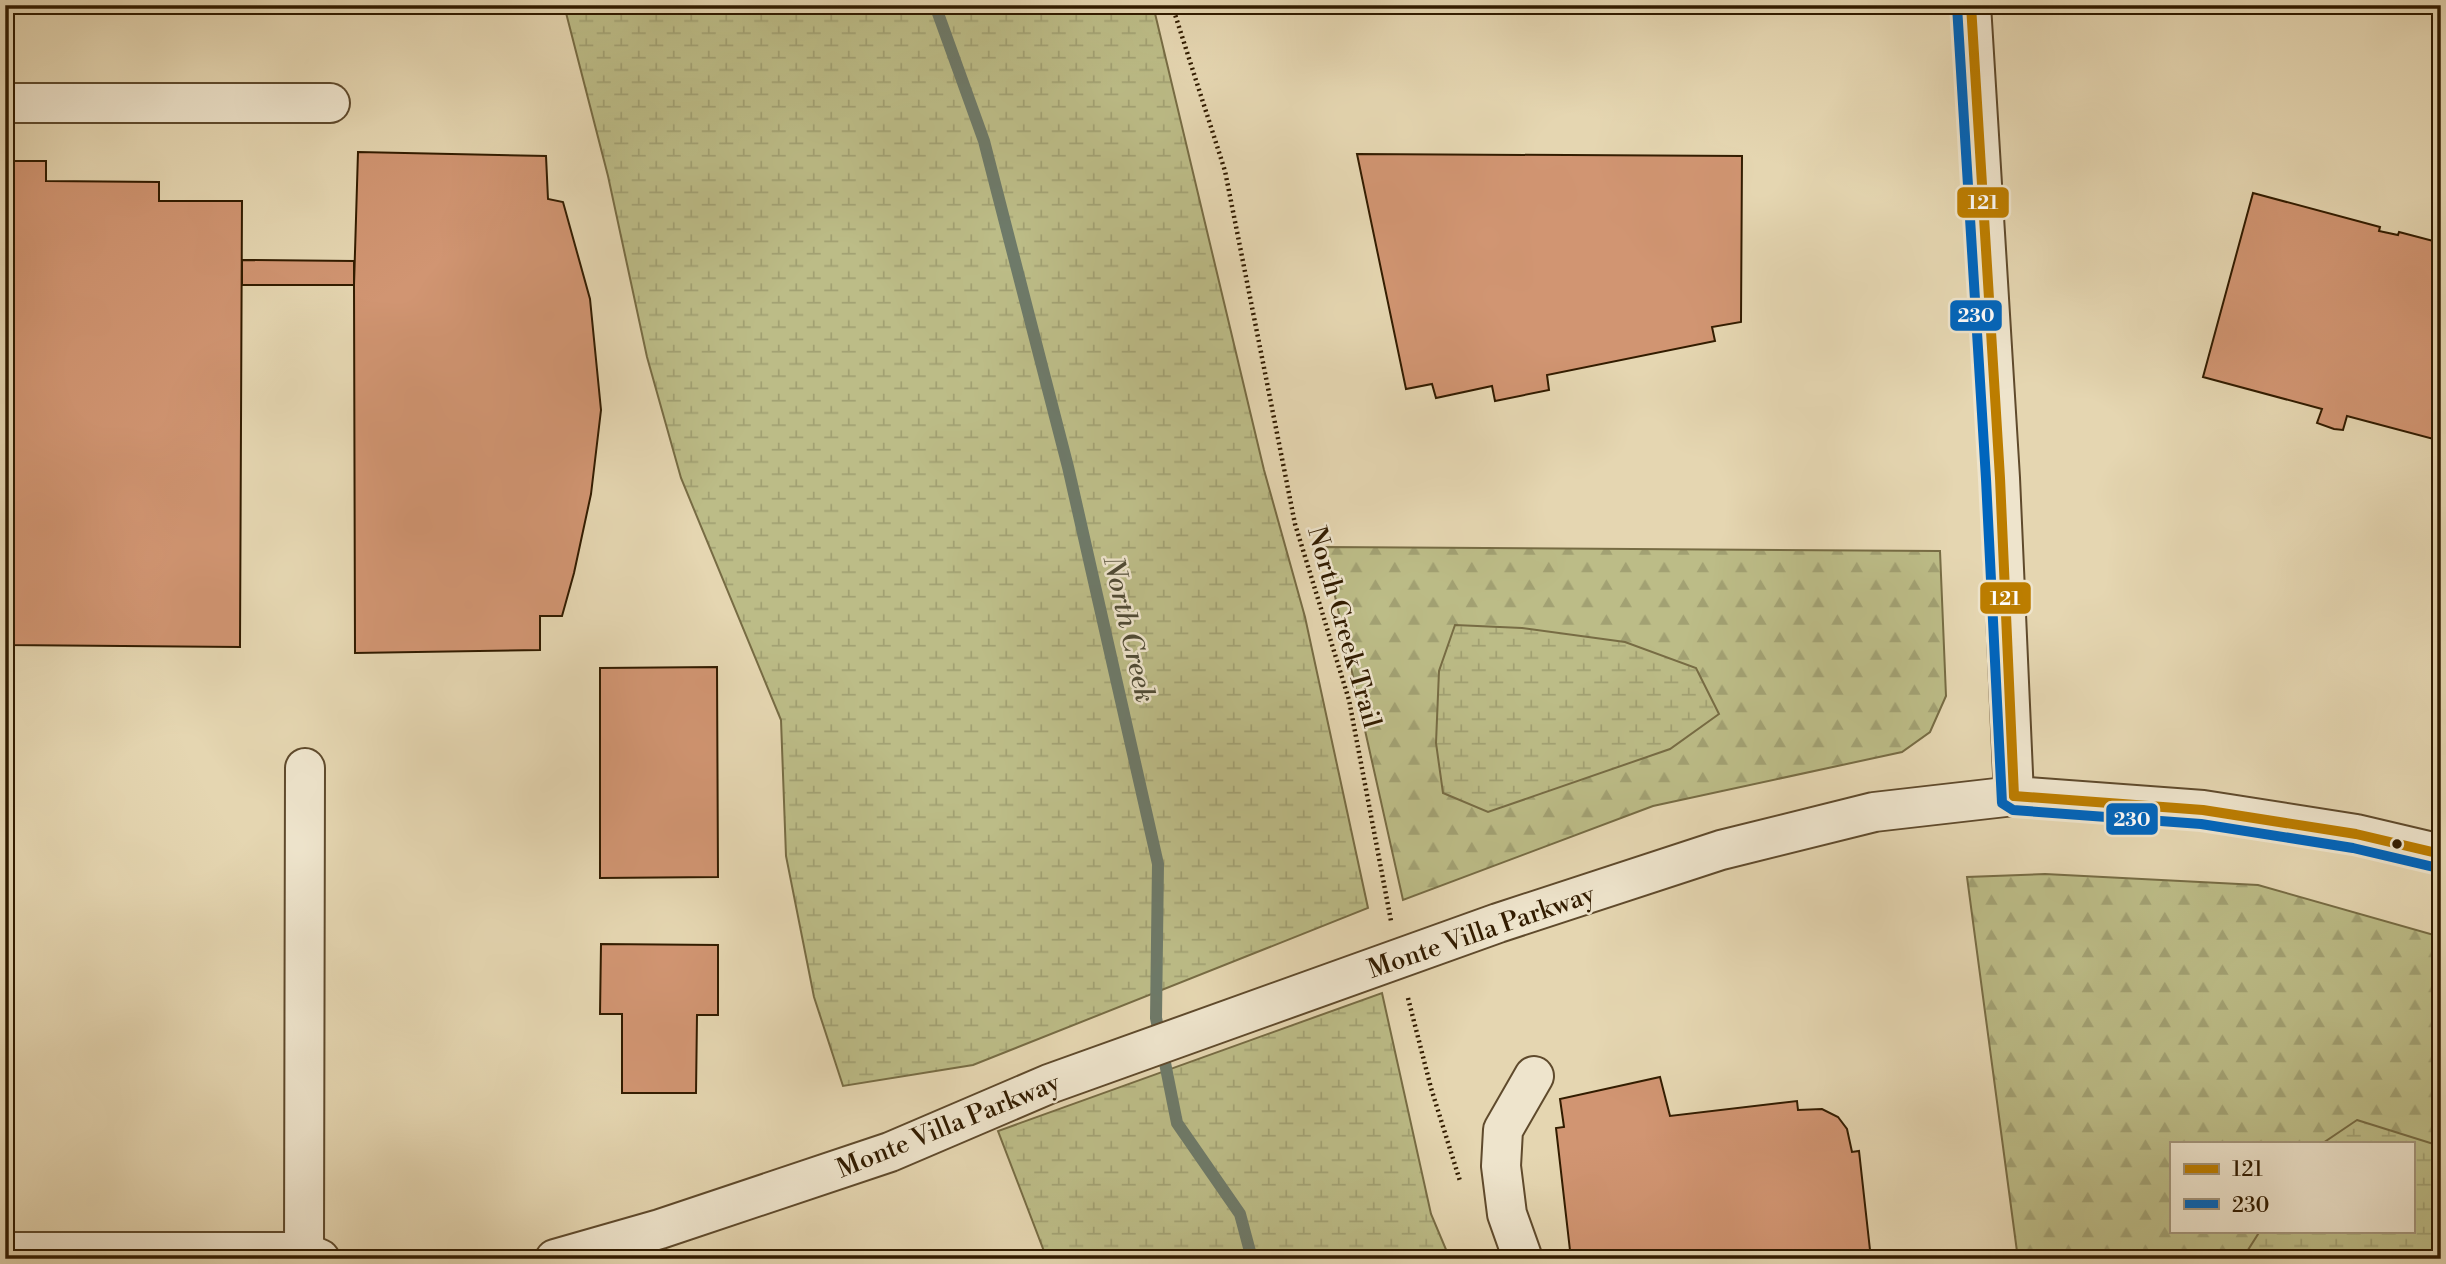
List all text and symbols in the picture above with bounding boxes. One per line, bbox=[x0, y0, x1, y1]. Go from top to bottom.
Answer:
line badge: 121 bbox=[1956, 186, 2010, 219]
text: 121 bbox=[1968, 191, 1998, 215]
line badge: 230 bbox=[1949, 299, 2003, 332]
text: 230 bbox=[1957, 304, 1995, 328]
street label: North Creek Trail bbox=[1300, 523, 1388, 732]
water label: North Creek bbox=[1094, 552, 1162, 706]
line badge: 121 bbox=[1979, 581, 2032, 615]
text: 121 bbox=[1990, 587, 2020, 611]
line badge: 230 bbox=[2105, 802, 2159, 836]
text: 230 bbox=[2113, 808, 2151, 832]
unlabelled marker bbox=[2390, 837, 2404, 851]
street label: Monte Villa Parkway bbox=[1364, 878, 1599, 986]
street label: Monte Villa Parkway bbox=[832, 1066, 1065, 1185]
legend bbox=[2170, 1142, 2414, 1232]
text: 121 bbox=[2232, 1157, 2263, 1183]
text: 230 bbox=[2232, 1193, 2270, 1219]

